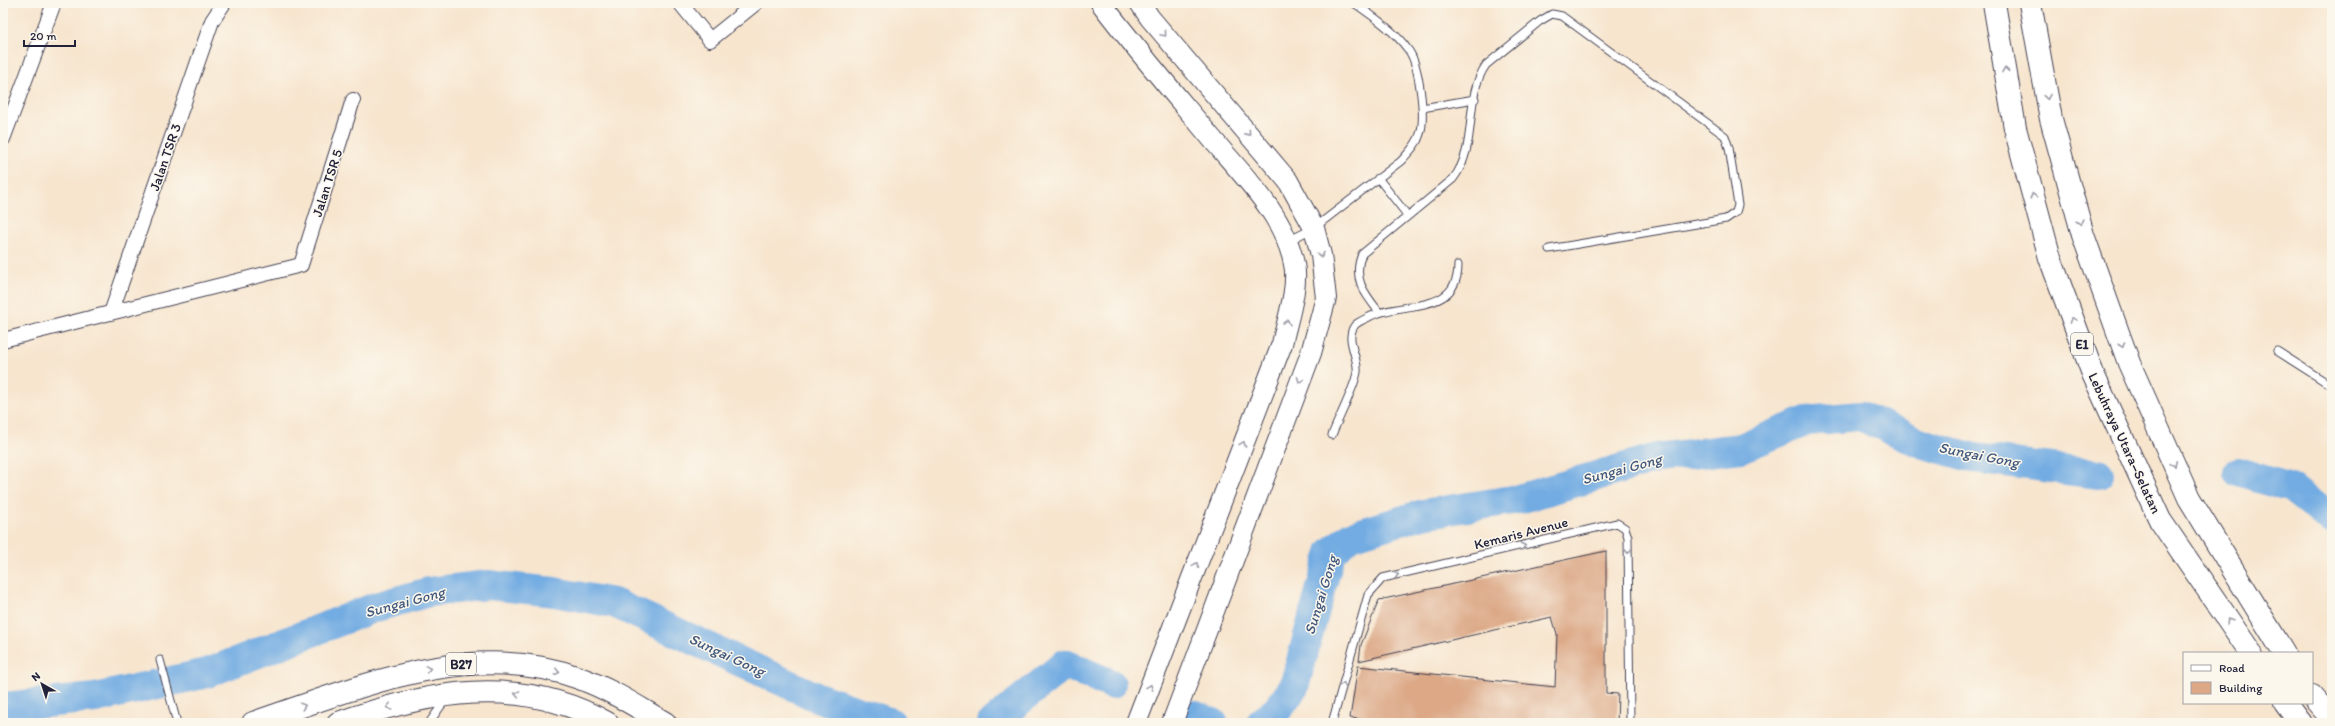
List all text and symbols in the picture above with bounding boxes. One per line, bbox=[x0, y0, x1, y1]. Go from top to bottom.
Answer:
scale bar bbox=[24, 22, 75, 48]
text: 20 m bbox=[30, 29, 57, 43]
one-way arrow bbox=[1159, 29, 1166, 37]
one-way arrow bbox=[2001, 67, 2010, 73]
one-way arrow bbox=[2042, 93, 2051, 100]
street label: Jalan TSR 3 bbox=[146, 121, 185, 193]
one-way arrow bbox=[1243, 129, 1250, 136]
street label: Jalan TSR 5 bbox=[309, 147, 346, 219]
one-way arrow bbox=[2030, 193, 2038, 200]
one-way arrow bbox=[2075, 218, 2084, 225]
one-way arrow bbox=[1316, 252, 1325, 258]
one-way arrow bbox=[2069, 317, 2077, 324]
one-way arrow bbox=[1282, 318, 1290, 325]
road number: E1 bbox=[2071, 333, 2093, 355]
one-way arrow bbox=[2118, 341, 2126, 348]
street label: Lebuhraya Utara–Selatan bbox=[2084, 370, 2165, 516]
one-way arrow bbox=[1297, 377, 1305, 384]
water label: Sungai Gong bbox=[1937, 438, 2023, 472]
one-way arrow bbox=[1239, 440, 1247, 447]
water label: Sungai Gong bbox=[1580, 449, 1666, 488]
one-way arrow bbox=[2169, 460, 2177, 467]
street label: Kemaris Avenue bbox=[1472, 514, 1570, 553]
one-way arrow bbox=[1519, 542, 1526, 551]
one-way arrow bbox=[1624, 548, 1632, 554]
water label: Sungai Gong bbox=[1300, 551, 1342, 637]
one-way arrow bbox=[1192, 562, 1200, 569]
one-way arrow bbox=[1393, 572, 1399, 580]
water label: Sungai Gong bbox=[363, 582, 449, 621]
one-way arrow bbox=[2226, 618, 2234, 625]
water label: Sungai Gong bbox=[686, 630, 770, 681]
legend bbox=[2183, 652, 2313, 704]
road number: B27 bbox=[446, 653, 476, 675]
text: Road bbox=[2219, 661, 2245, 675]
north arrow bbox=[22, 664, 62, 704]
one-way arrow bbox=[425, 665, 431, 674]
one-way arrow bbox=[553, 668, 560, 676]
text: N bbox=[29, 669, 43, 684]
text: Building bbox=[2219, 681, 2263, 695]
one-way arrow bbox=[1338, 682, 1346, 689]
one-way arrow bbox=[1145, 683, 1153, 690]
one-way arrow bbox=[514, 690, 521, 698]
one-way arrow bbox=[300, 702, 307, 711]
one-way arrow bbox=[386, 702, 392, 710]

